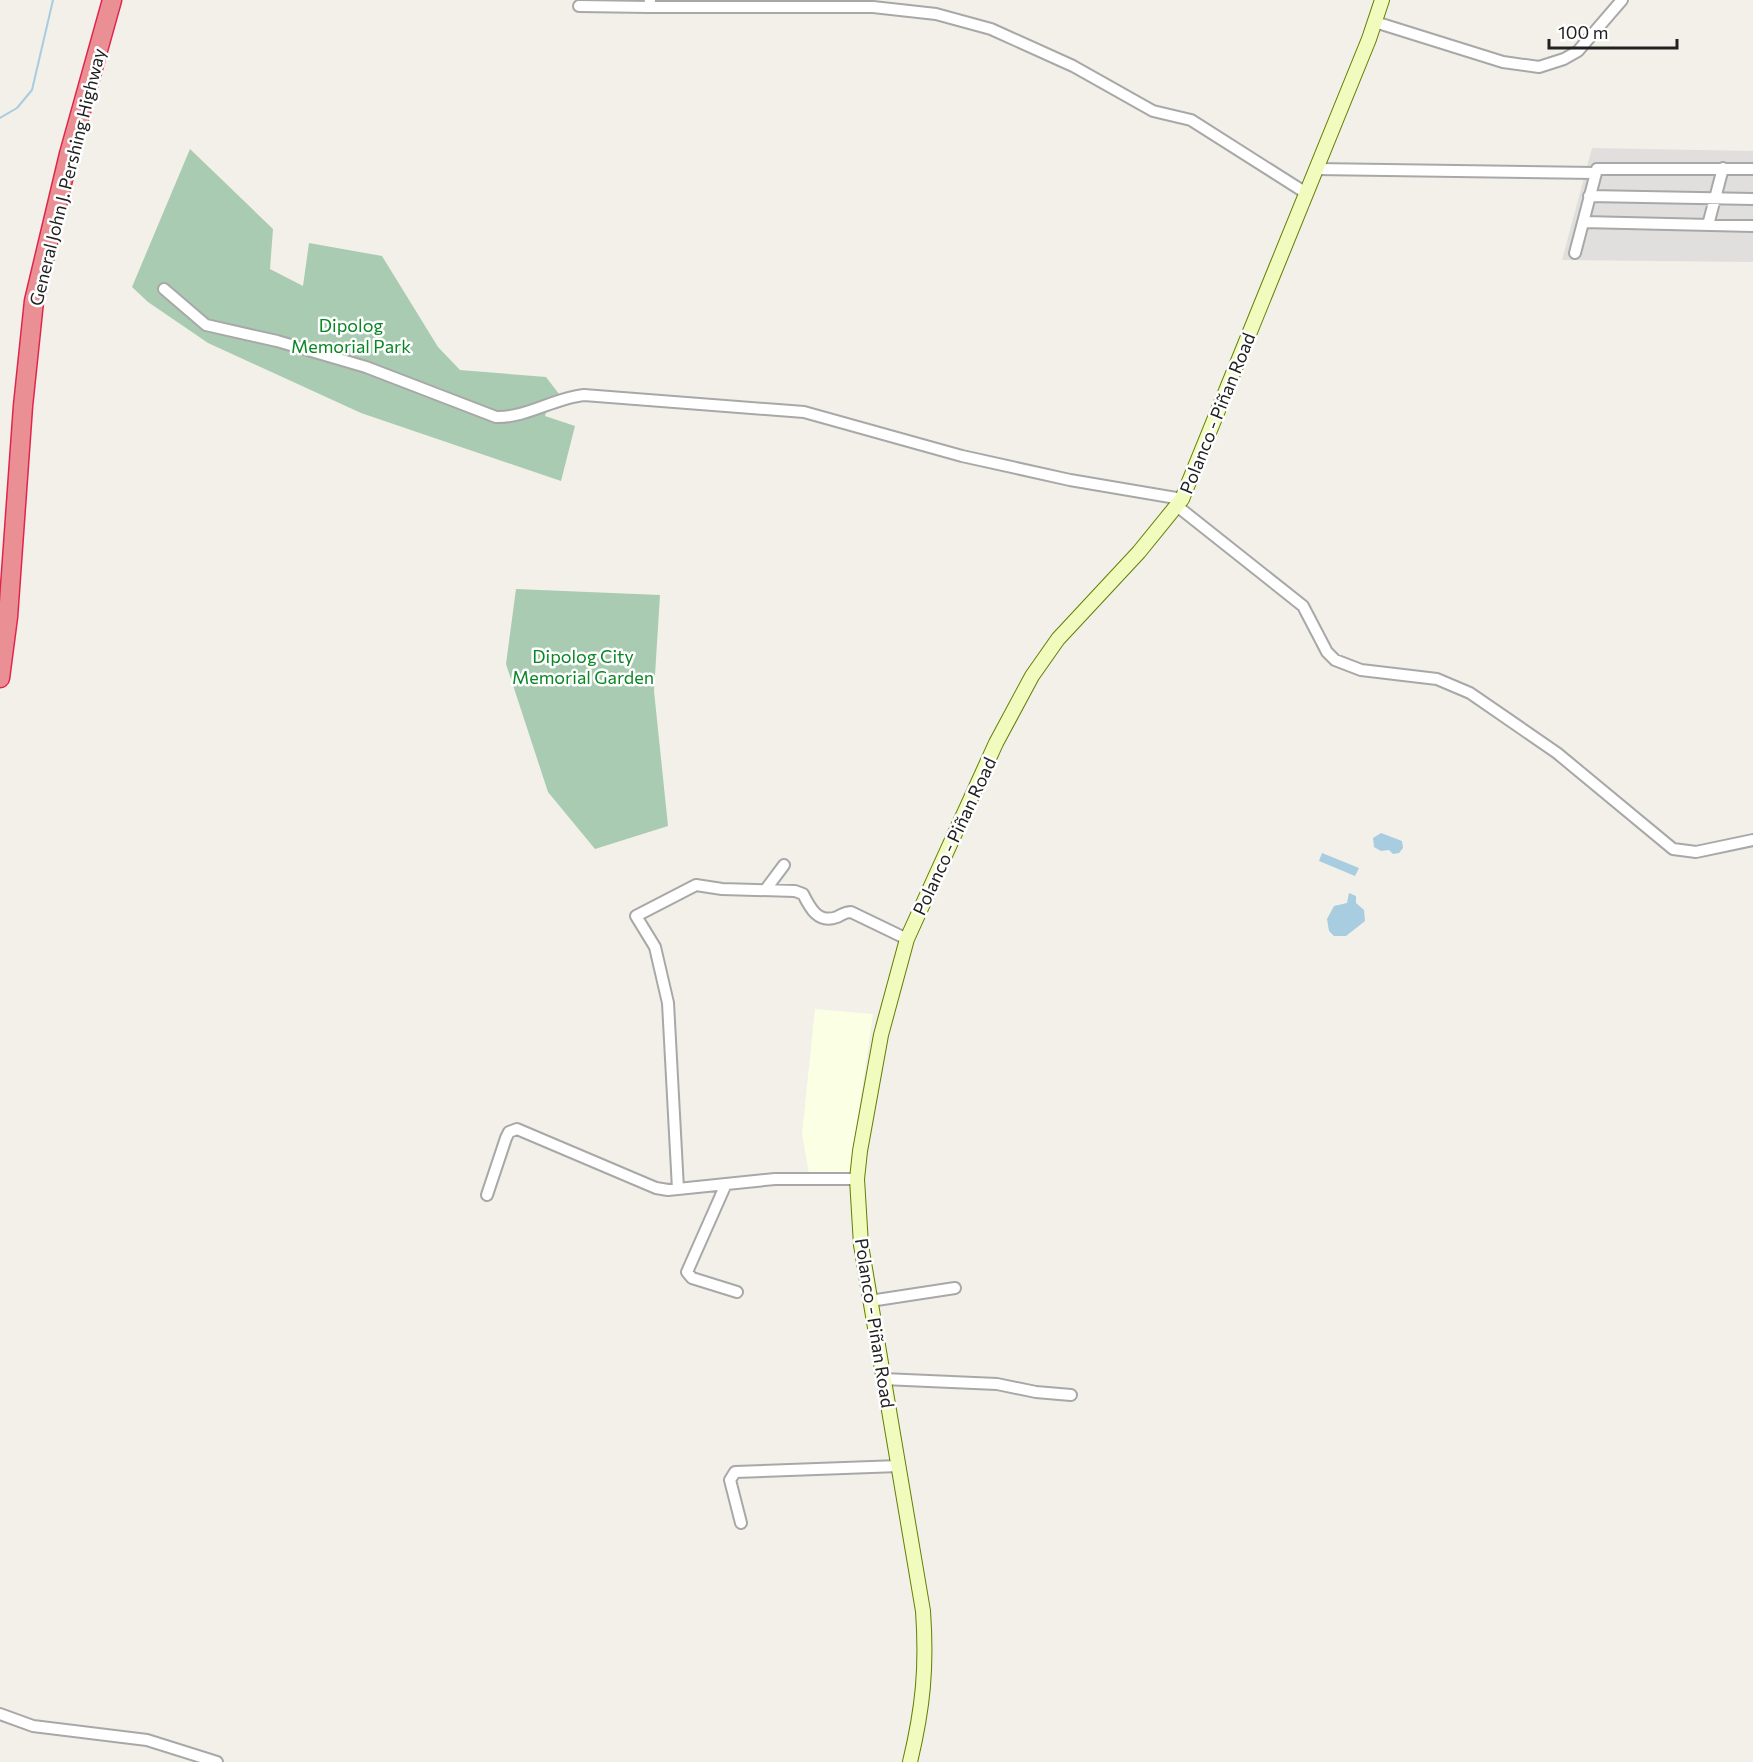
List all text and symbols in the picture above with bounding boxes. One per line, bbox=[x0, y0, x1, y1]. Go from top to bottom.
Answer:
scale bar bbox=[1549, 12, 1676, 50]
text: 100 m bbox=[1558, 21, 1608, 43]
street label: General John J. Pershing Highway bbox=[24, 46, 110, 308]
park label: Dipolog Memorial Park bbox=[291, 314, 411, 357]
street label: Polanco - Piñan Road bbox=[1175, 329, 1259, 497]
park label: Dipolog City Memorial Garden bbox=[512, 645, 654, 688]
street label: Polanco - Piñan Road bbox=[908, 754, 1000, 918]
street label: Polanco - Piñan Road bbox=[851, 1237, 899, 1409]

